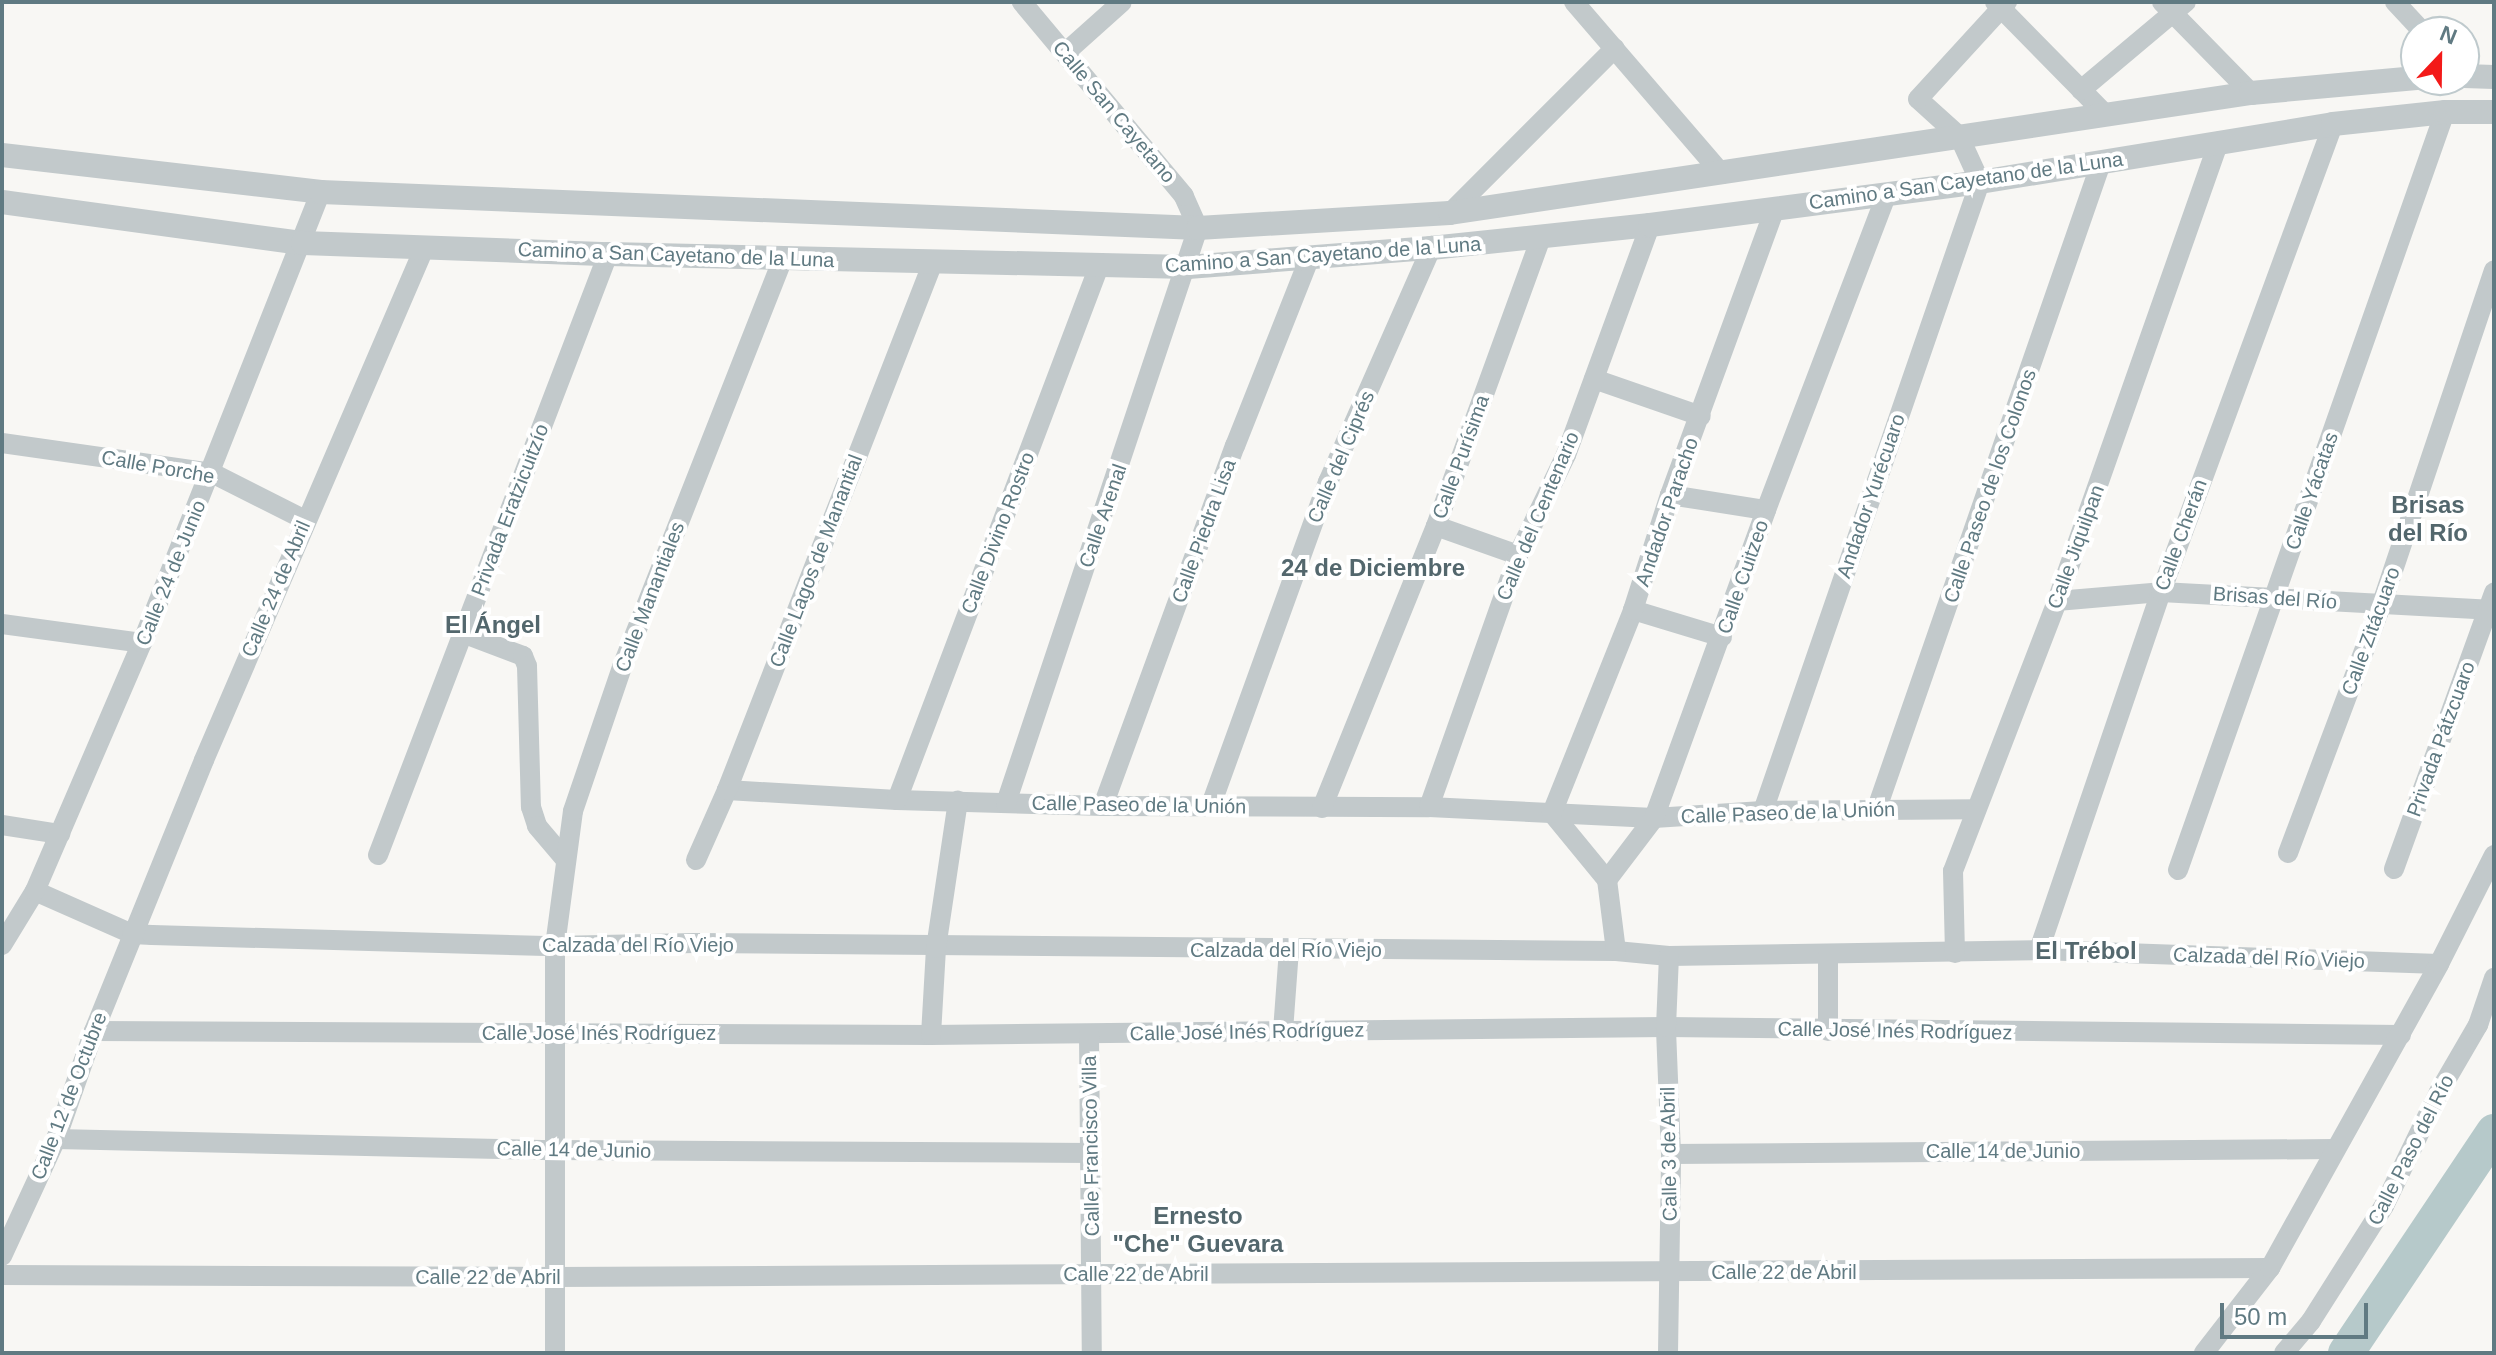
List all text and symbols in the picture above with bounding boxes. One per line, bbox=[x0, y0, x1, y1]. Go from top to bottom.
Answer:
north arrow bbox=[2400, 16, 2480, 96]
text: N bbox=[2436, 21, 2460, 50]
street label: Calle San Cayetano bbox=[1048, 36, 1180, 188]
street label: Camino a San Cayetano de la Luna bbox=[1807, 147, 2125, 215]
street label: Camino a San Cayetano de la Luna bbox=[1164, 232, 1482, 278]
street label: Camino a San Cayetano de la Luna bbox=[517, 237, 835, 273]
street label: Calle Paseo de los Colonos bbox=[1939, 366, 2041, 606]
street label: Calle del Ciprés bbox=[1302, 387, 1380, 527]
street label: Calle Purísima bbox=[1427, 392, 1495, 522]
street label: Andador Yurécuaro bbox=[1832, 411, 1910, 581]
street label: Privada Eratzicuitzío bbox=[466, 421, 554, 599]
street label: Calle del Centenario bbox=[1492, 428, 1584, 604]
street label: Calle Yácatas bbox=[2281, 429, 2343, 553]
street label: Andador Paracho bbox=[1630, 435, 1704, 589]
street label: Calle Porche bbox=[100, 445, 216, 489]
street label: Calle Divino Rostro bbox=[956, 449, 1040, 617]
street label: Calle Lagos de Manantial bbox=[764, 451, 868, 671]
street label: Calle Piedra Lisa bbox=[1167, 456, 1241, 606]
street label: Calle Arenal bbox=[1074, 461, 1132, 571]
street label: Calle Cherán bbox=[2150, 476, 2212, 594]
street label: Calle Jiquilpan bbox=[2042, 482, 2110, 612]
district label: Brisas del Río bbox=[2388, 491, 2468, 547]
street label: Calle 24 de Junio bbox=[131, 497, 211, 649]
street label: Calle 24 de Abril bbox=[236, 517, 316, 661]
street label: Calle Cuitzeo bbox=[1712, 517, 1774, 637]
street label: Calle Manantiales bbox=[610, 518, 690, 676]
district label: 24 de Diciembre bbox=[1281, 554, 1465, 582]
street label: Calle Zitácuaro bbox=[2337, 564, 2405, 698]
street label: Brisas del Río bbox=[2212, 582, 2338, 614]
district label: El Ángel bbox=[445, 611, 541, 639]
street label: Privada Pátzcuaro bbox=[2402, 658, 2480, 820]
street label: Calle Paseo de la Unión bbox=[1032, 791, 1246, 819]
street label: Calle Paseo de la Unión bbox=[1680, 797, 1896, 829]
street label: Calzada del Río Viejo bbox=[542, 933, 734, 957]
district label: El Trébol bbox=[2035, 937, 2137, 965]
street label: Calzada del Río Viejo bbox=[1190, 938, 1382, 962]
street label: Calzada del Río Viejo bbox=[2173, 943, 2365, 973]
street label: Calle 12 de Octubre bbox=[26, 1009, 112, 1183]
street label: Calle José Inés Rodríguez bbox=[1778, 1017, 2012, 1045]
street label: Calle José Inés Rodríguez bbox=[1130, 1018, 1364, 1046]
street label: Calle José Inés Rodríguez bbox=[482, 1021, 716, 1045]
street label: Calle Francisco Villa bbox=[1077, 1055, 1105, 1237]
street label: Calle Paso del Río bbox=[2363, 1071, 2459, 1229]
street label: Calle 3 de Abril bbox=[1656, 1086, 1682, 1222]
street label: Calle 14 de Junio bbox=[497, 1137, 651, 1163]
street label: Calle 14 de Junio bbox=[1926, 1139, 2080, 1163]
district label: Ernesto "Che" Guevara bbox=[1113, 1202, 1283, 1258]
street label: Calle 22 de Abril bbox=[1711, 1260, 1857, 1284]
street label: Calle 22 de Abril bbox=[1063, 1262, 1209, 1286]
street label: Calle 22 de Abril bbox=[415, 1265, 561, 1289]
scale bar bbox=[2224, 1287, 2372, 1337]
text: 50 m bbox=[2234, 1303, 2287, 1330]

